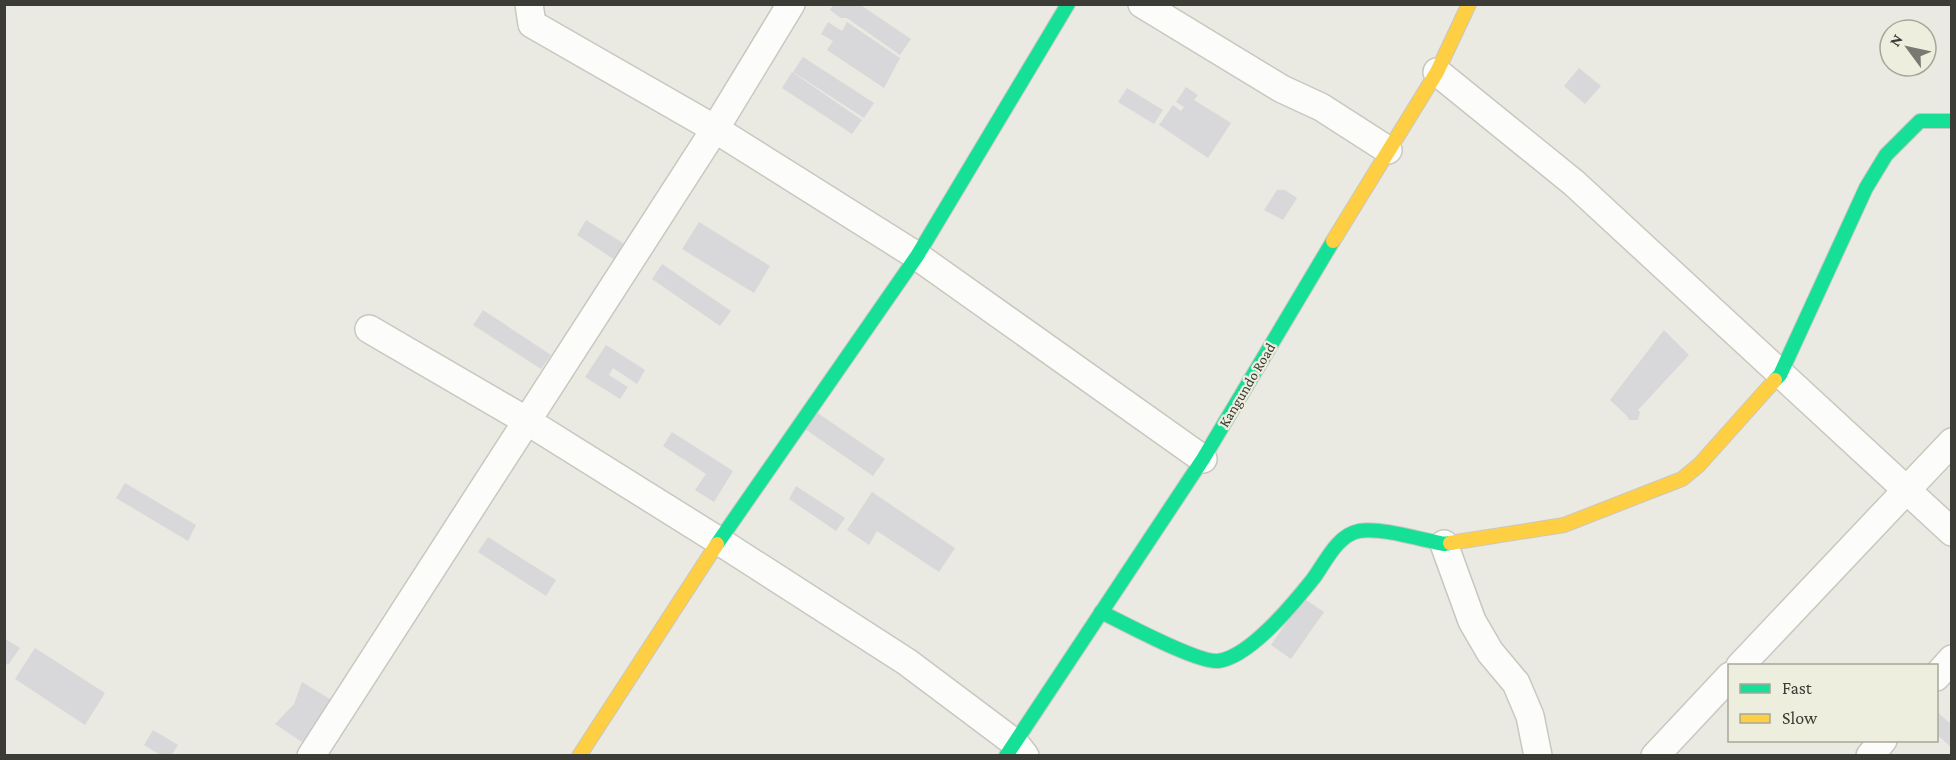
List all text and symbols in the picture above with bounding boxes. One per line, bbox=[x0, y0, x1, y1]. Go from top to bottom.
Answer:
north arrow bbox=[1878, 18, 1938, 78]
text: N bbox=[1886, 31, 1906, 49]
street label: Kangundo Road bbox=[1216, 340, 1279, 430]
legend bbox=[1728, 664, 1938, 742]
text: Fast bbox=[1782, 678, 1813, 698]
text: Slow bbox=[1782, 708, 1818, 728]

